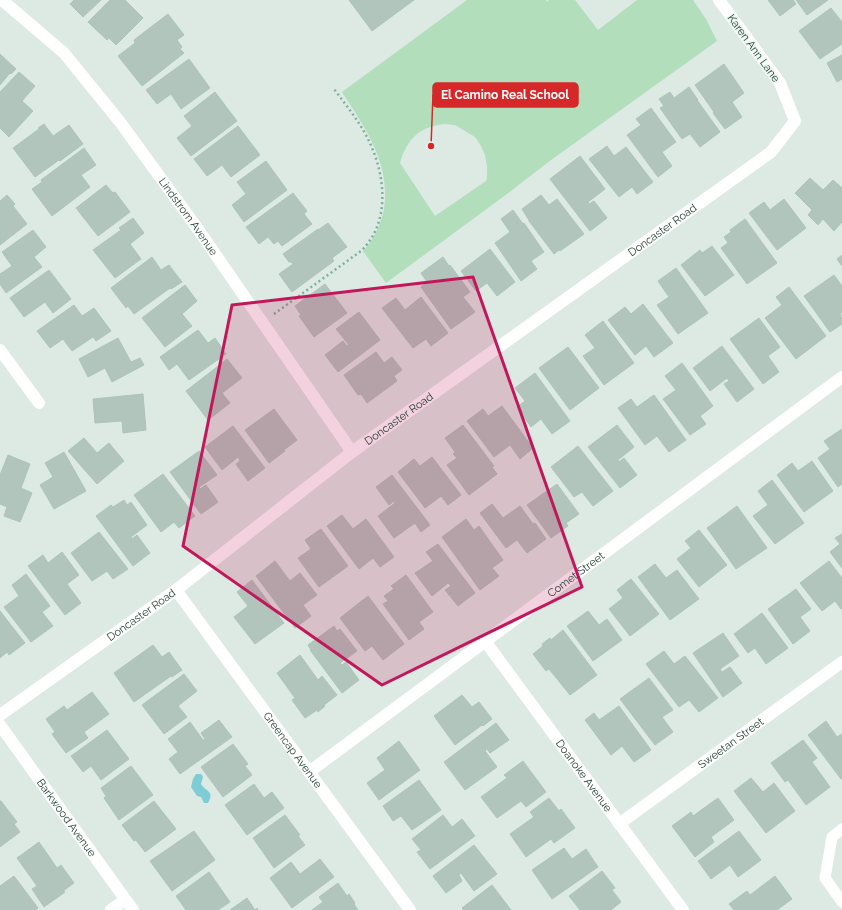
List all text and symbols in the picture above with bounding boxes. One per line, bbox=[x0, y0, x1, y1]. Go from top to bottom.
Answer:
street label: Karen Ann Lane bbox=[725, 12, 783, 85]
callout: El Camino Real School bbox=[433, 83, 578, 107]
text: El Camino Real School bbox=[441, 88, 569, 102]
street label: Lindstrom Avenue bbox=[156, 175, 220, 259]
street label: Doncaster Road bbox=[626, 201, 699, 259]
street label: Doncaster Road bbox=[362, 390, 436, 448]
street label: Comet Street bbox=[545, 549, 607, 600]
street label: Doncaster Road bbox=[105, 586, 178, 644]
street label: Greencap Avenue bbox=[260, 710, 325, 791]
street label: Sweetan Street bbox=[696, 715, 766, 771]
street label: Doanoke Avenue bbox=[553, 737, 615, 815]
street label: Barkwood Avenue bbox=[34, 776, 99, 860]

